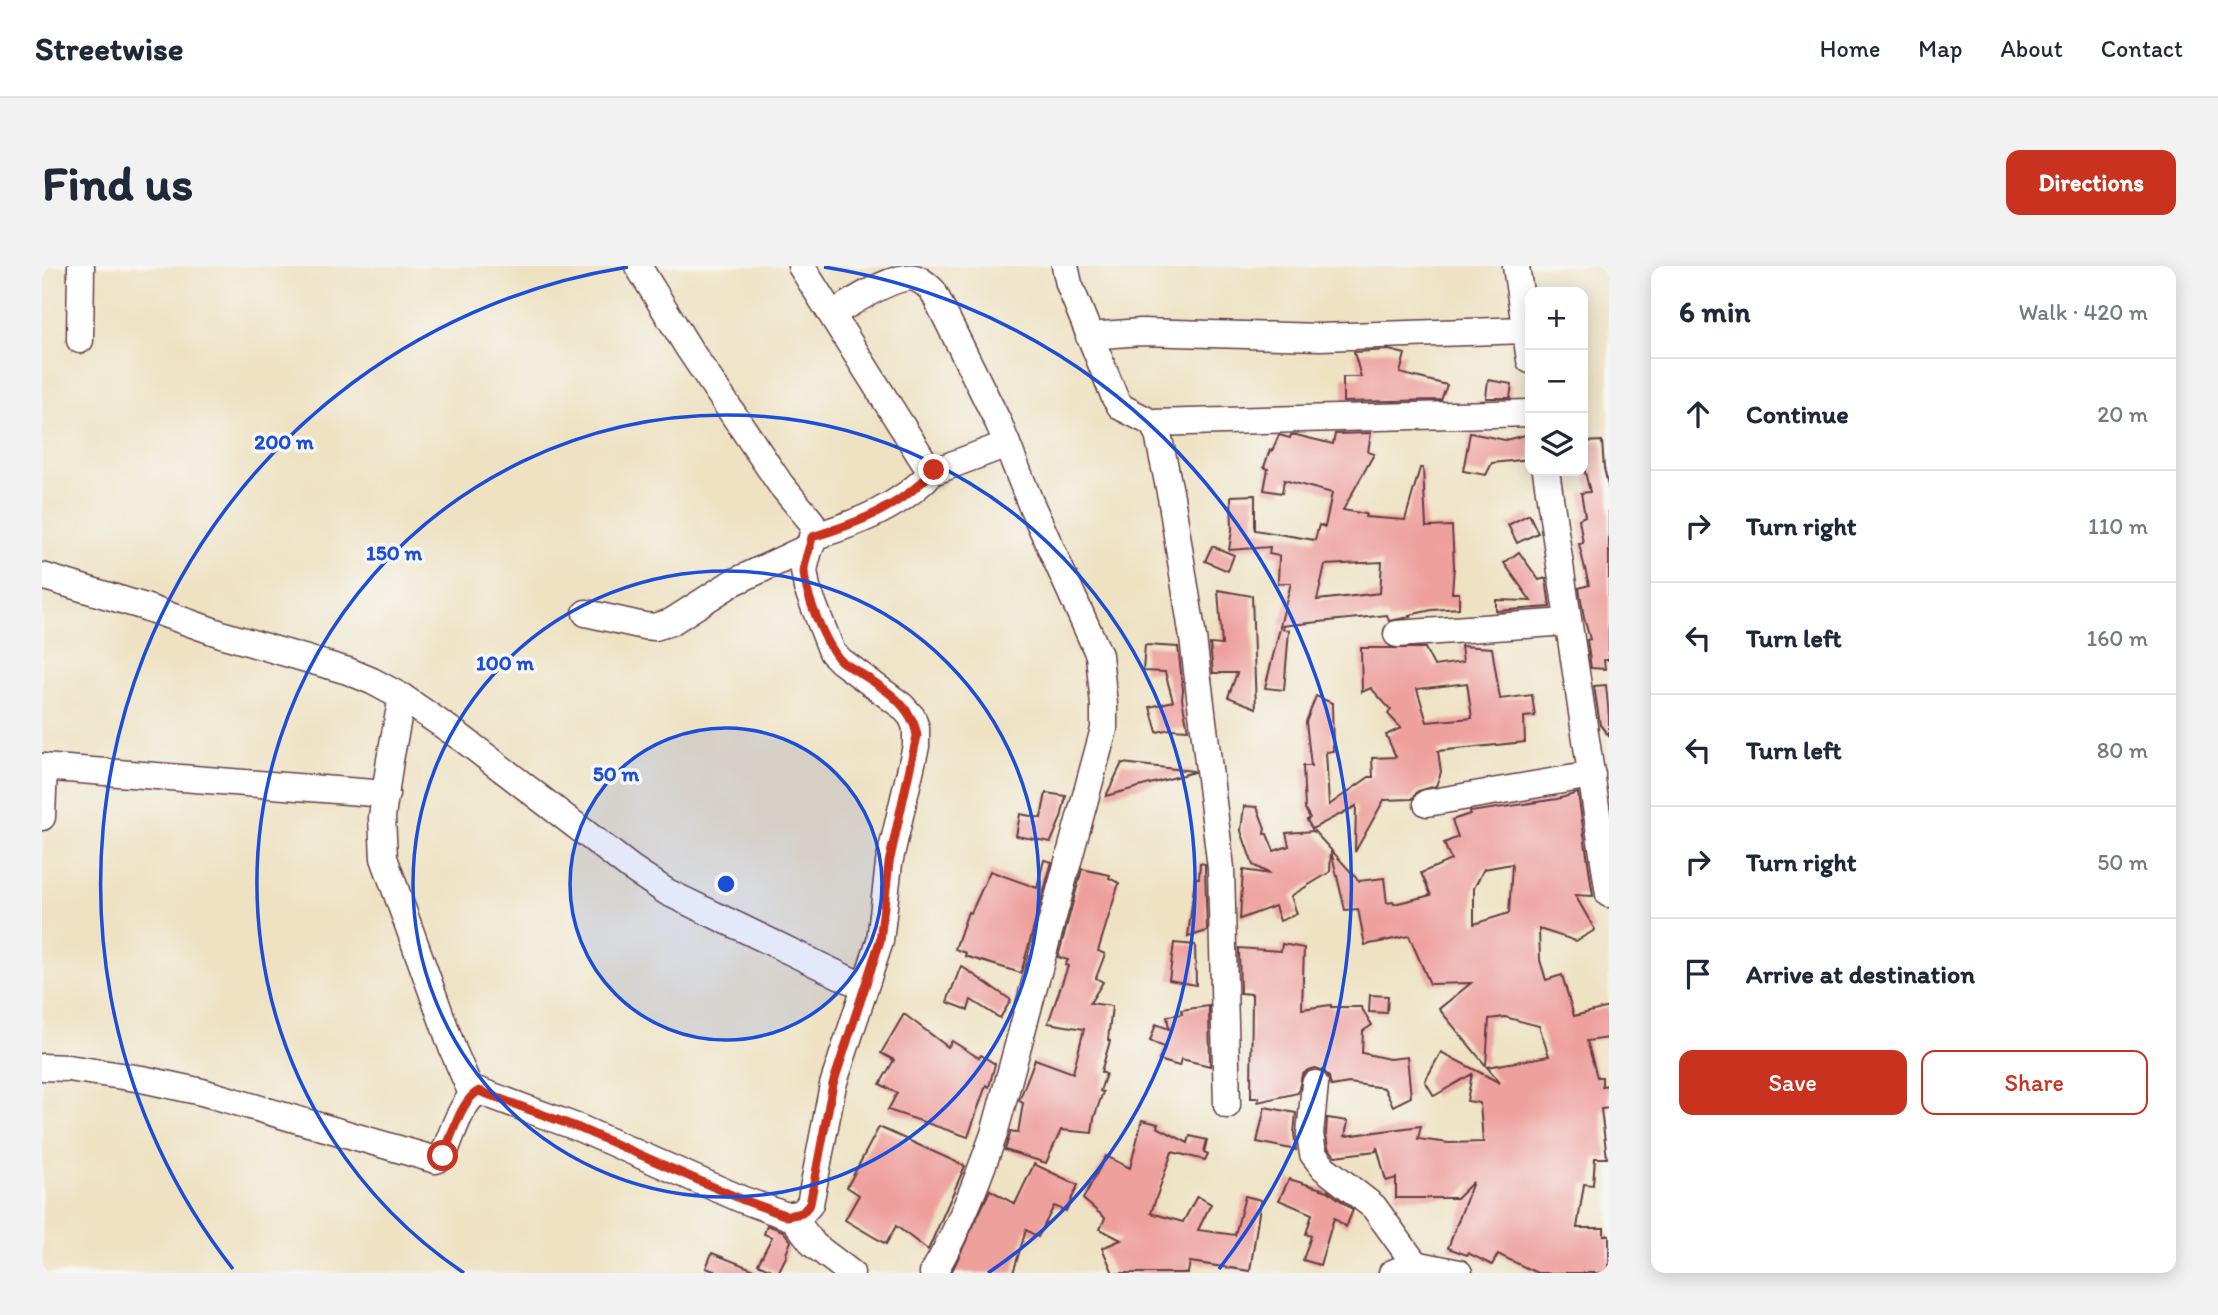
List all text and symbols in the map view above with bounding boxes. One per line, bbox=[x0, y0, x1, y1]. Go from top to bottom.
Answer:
text: Streetwise bbox=[35, 29, 184, 68]
text: Home bbox=[1820, 34, 1880, 63]
text: Map bbox=[1918, 34, 1962, 63]
text: About bbox=[2000, 34, 2063, 63]
text: Contact bbox=[2101, 34, 2183, 63]
button: Directions bbox=[2006, 150, 2176, 215]
text: Find us bbox=[42, 153, 193, 212]
map controls bbox=[1525, 287, 1588, 476]
button: + bbox=[1525, 287, 1588, 350]
text: 6 min bbox=[1679, 293, 1751, 330]
text: Walk · 420 m bbox=[2018, 298, 2148, 326]
button: − bbox=[1525, 350, 1588, 413]
icon: ahead bbox=[1679, 395, 1717, 433]
text: Continue bbox=[1746, 398, 1849, 430]
text: 20 m bbox=[2097, 400, 2148, 428]
button: layers bbox=[1525, 413, 1588, 476]
text: 200 m bbox=[254, 429, 314, 454]
route end bbox=[918, 454, 949, 485]
icon: right bbox=[1679, 507, 1717, 545]
text: Turn right bbox=[1746, 510, 1857, 542]
text: 110 m bbox=[2088, 512, 2148, 540]
text: 150 m bbox=[366, 540, 422, 565]
icon: left bbox=[1679, 619, 1717, 657]
text: Turn left bbox=[1746, 622, 1842, 654]
text: 160 m bbox=[2086, 624, 2148, 652]
text: 100 m bbox=[476, 650, 534, 675]
icon: left bbox=[1679, 731, 1717, 769]
text: Turn left bbox=[1746, 734, 1842, 766]
text: 80 m bbox=[2097, 736, 2148, 764]
text: 50 m bbox=[593, 761, 640, 786]
icon: right bbox=[1679, 843, 1717, 881]
text: Turn right bbox=[1746, 846, 1857, 878]
text: 50 m bbox=[2097, 848, 2148, 876]
centre of rings bbox=[714, 872, 738, 896]
icon: arrive bbox=[1679, 955, 1717, 993]
text: Arrive at destination bbox=[1746, 958, 1975, 990]
button: Save bbox=[1679, 1050, 1907, 1115]
button: Share bbox=[1921, 1050, 2148, 1115]
route start bbox=[427, 1140, 458, 1171]

